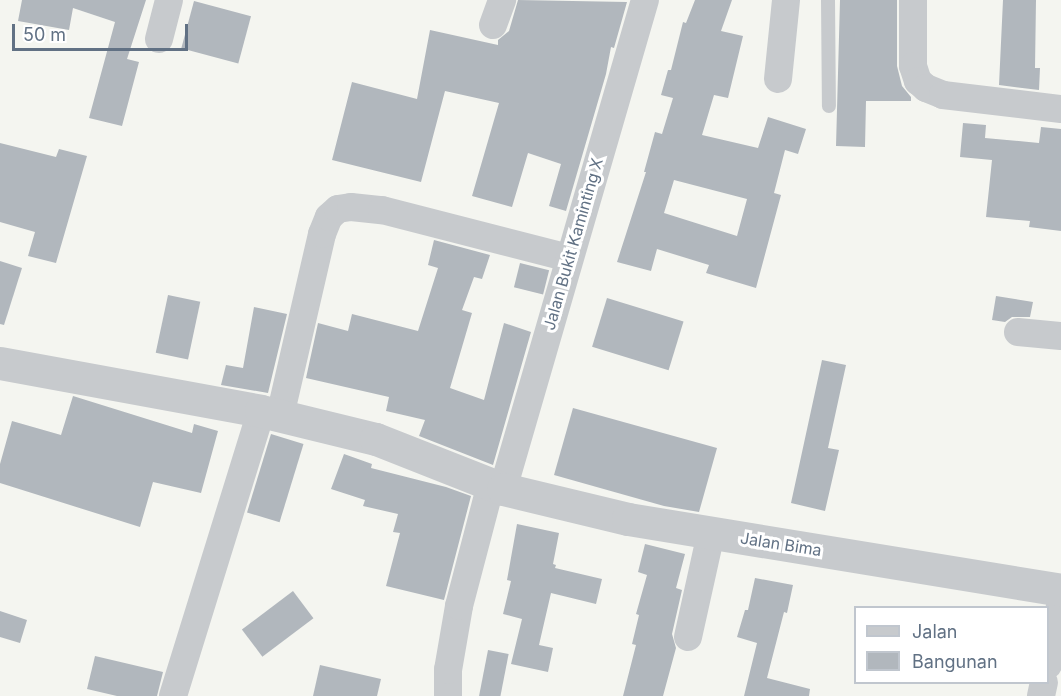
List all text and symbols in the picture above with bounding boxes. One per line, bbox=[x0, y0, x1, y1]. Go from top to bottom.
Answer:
scale bar bbox=[15, 12, 190, 50]
text: 50 m bbox=[23, 24, 66, 45]
street label: Jalan Bukit Kaminting X bbox=[539, 156, 607, 332]
street label: Jalan Bima bbox=[739, 528, 823, 560]
legend bbox=[854, 606, 1049, 684]
text: Jalan bbox=[912, 621, 957, 642]
text: Bangunan bbox=[912, 651, 998, 672]

